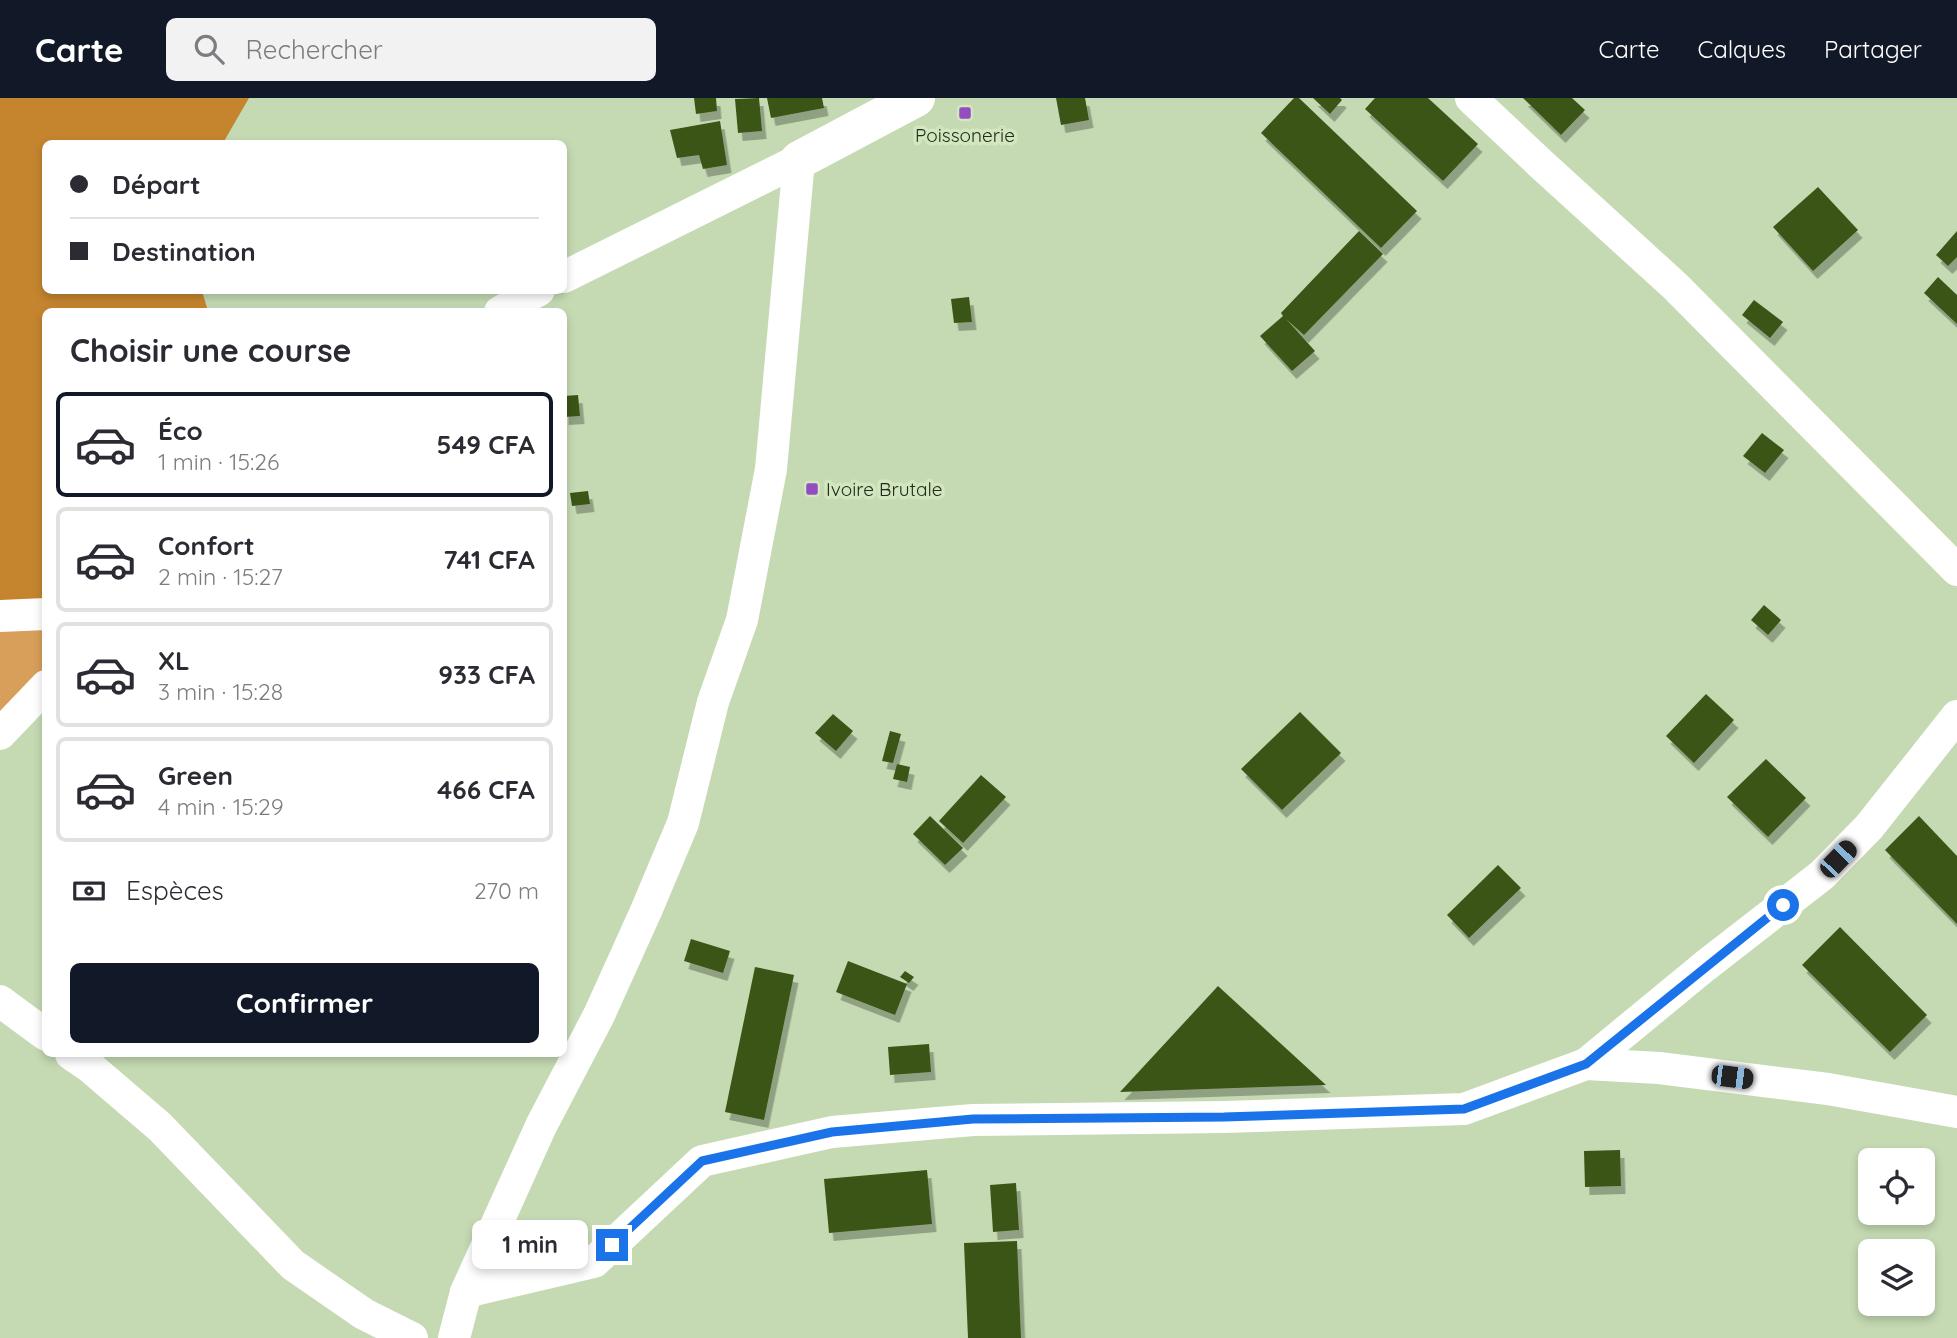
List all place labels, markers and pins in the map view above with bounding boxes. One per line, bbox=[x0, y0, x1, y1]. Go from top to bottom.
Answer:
marker: Poissonerie bbox=[957, 105, 973, 121]
place label: Poissonerie bbox=[915, 123, 1015, 147]
place label: Ivoire Brutale bbox=[826, 477, 942, 501]
marker: Ivoire Brutale bbox=[804, 481, 820, 497]

